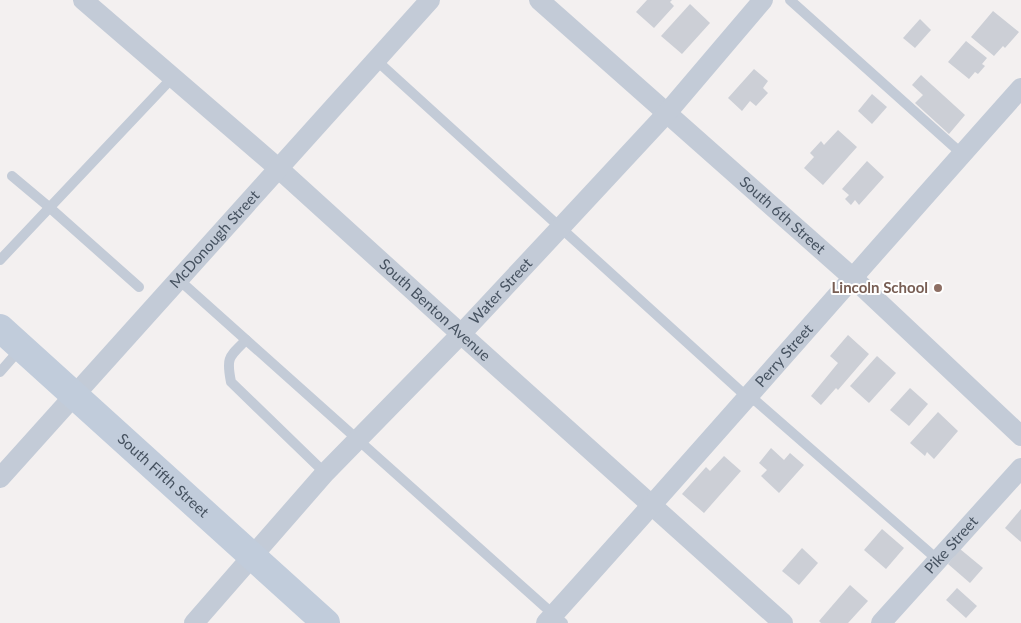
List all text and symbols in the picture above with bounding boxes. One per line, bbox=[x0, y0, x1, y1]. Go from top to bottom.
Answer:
street label: South 6th Street bbox=[736, 172, 830, 258]
street label: McDonough Street bbox=[165, 186, 263, 291]
street label: Water Street bbox=[465, 253, 536, 327]
street label: South Benton Avenue bbox=[376, 255, 495, 364]
place label: Lincoln School bbox=[832, 278, 928, 296]
marker: Lincoln School bbox=[932, 282, 944, 294]
street label: Perry Street bbox=[751, 319, 816, 390]
street label: South Fifth Street bbox=[114, 429, 214, 521]
street label: Pike Street bbox=[920, 512, 982, 577]

